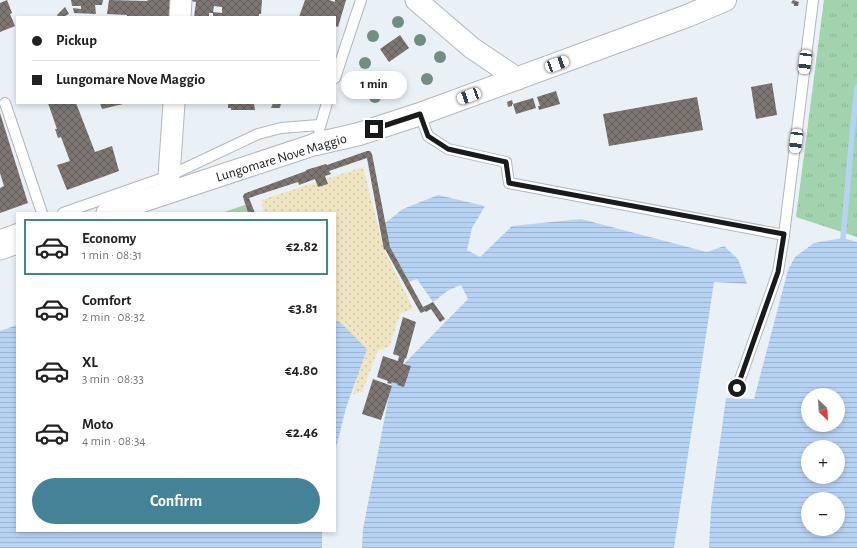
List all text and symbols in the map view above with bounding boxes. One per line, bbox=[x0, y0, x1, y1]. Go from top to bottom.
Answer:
text: Pickup bbox=[56, 33, 97, 48]
car bbox=[798, 49, 812, 75]
car bbox=[544, 54, 570, 74]
callout: 1 min bbox=[341, 71, 407, 99]
text: Lungomare Nove Maggio bbox=[56, 72, 205, 87]
text: 1 min bbox=[360, 78, 388, 91]
car bbox=[456, 86, 482, 106]
route end bbox=[365, 120, 383, 138]
car bbox=[789, 128, 803, 154]
street label: Lungomare Nove Maggio bbox=[214, 131, 349, 185]
icon: car bbox=[34, 229, 70, 265]
text: Economy bbox=[82, 231, 136, 246]
text: €2.82 bbox=[286, 239, 318, 254]
text: 1 min · 08:31 bbox=[82, 249, 142, 262]
icon: car bbox=[34, 291, 70, 327]
text: Comfort bbox=[82, 293, 131, 308]
text: €3.81 bbox=[288, 301, 318, 316]
text: 2 min · 08:32 bbox=[82, 311, 145, 324]
icon: car bbox=[34, 353, 70, 389]
text: XL bbox=[82, 355, 98, 370]
text: €4.80 bbox=[285, 363, 318, 378]
text: 3 min · 08:33 bbox=[82, 373, 144, 386]
route start bbox=[728, 379, 746, 397]
north arrow bbox=[801, 388, 845, 432]
map controls bbox=[801, 388, 845, 536]
icon: car bbox=[34, 415, 70, 451]
text: Moto bbox=[82, 417, 114, 432]
text: €2.46 bbox=[286, 425, 318, 440]
text: 4 min · 08:34 bbox=[82, 435, 146, 448]
button: + bbox=[801, 440, 845, 484]
button: Confirm bbox=[32, 478, 320, 524]
button: − bbox=[801, 492, 845, 536]

